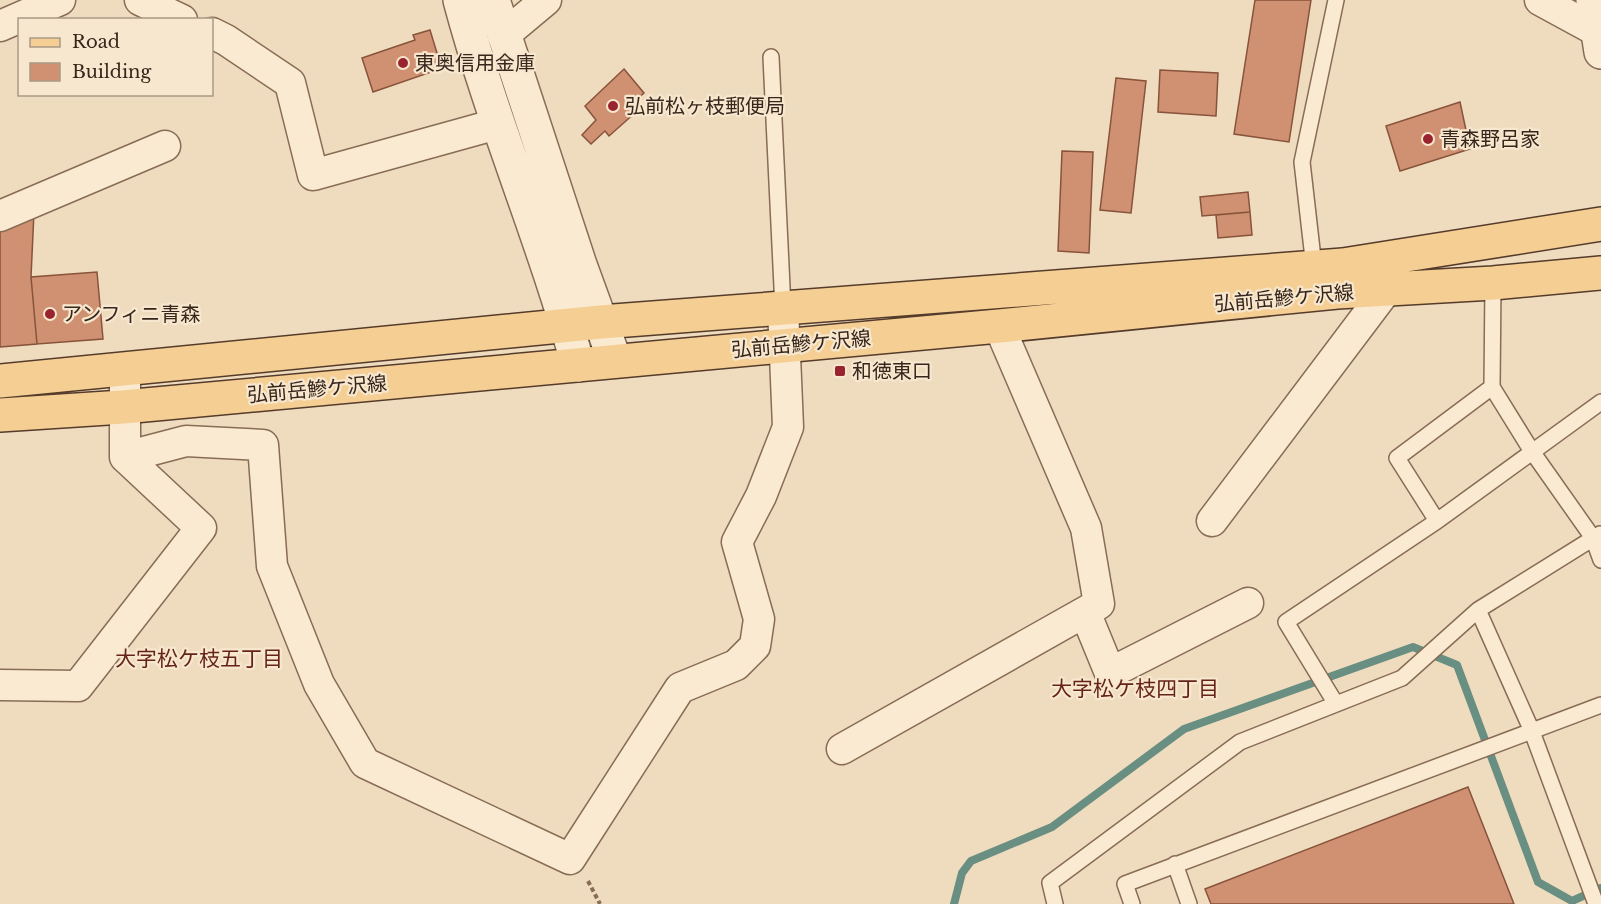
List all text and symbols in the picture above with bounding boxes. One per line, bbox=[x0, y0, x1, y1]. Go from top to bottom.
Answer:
legend bbox=[18, 18, 213, 96]
text: Road bbox=[72, 31, 120, 53]
place label: 東奥信用金庫 bbox=[415, 51, 535, 75]
marker: 東奥信用金庫 bbox=[396, 56, 410, 70]
text: Building bbox=[72, 61, 151, 83]
place label: 弘前松ヶ枝郵便局 bbox=[625, 94, 785, 118]
marker: 弘前松ヶ枝郵便局 bbox=[606, 99, 620, 113]
place label: 青森野呂家 bbox=[1440, 127, 1540, 151]
marker: 青森野呂家 bbox=[1421, 132, 1435, 146]
street label: 弘前岳鰺ケ沢線 bbox=[1213, 280, 1355, 316]
place label: アンフィニ青森 bbox=[62, 302, 200, 326]
marker: アンフィニ青森 bbox=[43, 307, 57, 321]
street label: 弘前岳鰺ケ沢線 bbox=[730, 326, 872, 362]
place label: 和徳東口 bbox=[852, 359, 932, 383]
marker: 和徳東口 bbox=[833, 364, 847, 378]
street label: 弘前岳鰺ケ沢線 bbox=[246, 371, 388, 407]
district label: 大字松ケ枝五丁目 bbox=[115, 646, 283, 672]
district label: 大字松ケ枝四丁目 bbox=[1051, 676, 1219, 702]

